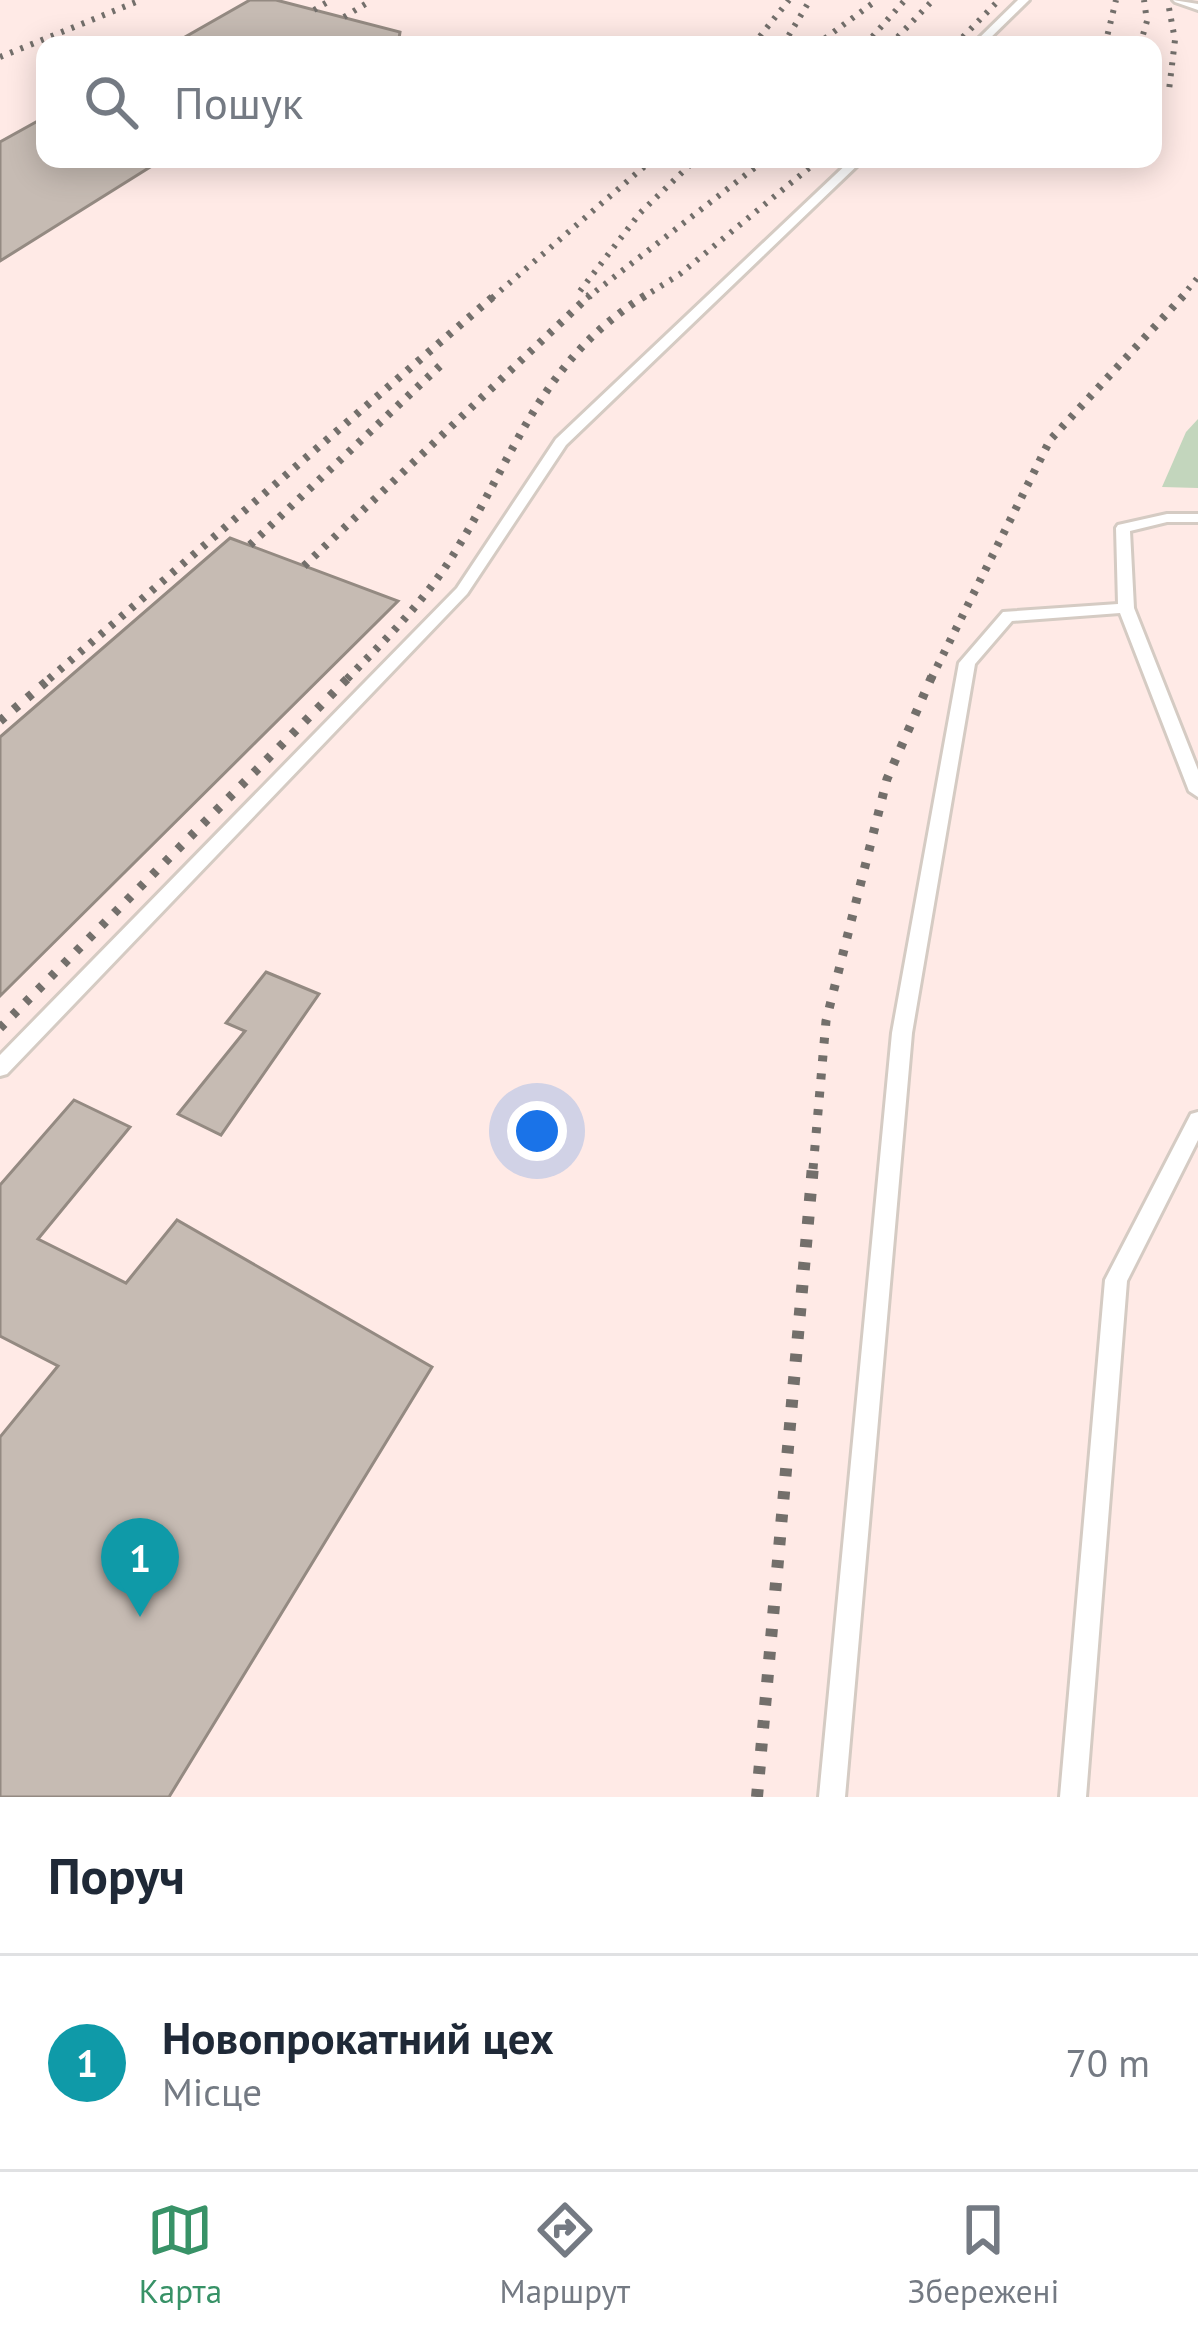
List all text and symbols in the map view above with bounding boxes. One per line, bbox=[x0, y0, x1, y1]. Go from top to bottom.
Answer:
search box bbox=[36, 36, 1162, 168]
icon: search bbox=[78, 69, 144, 135]
text: Пошук bbox=[174, 73, 303, 131]
your location bbox=[507, 1101, 567, 1161]
pin: 1 bbox=[101, 1518, 179, 1617]
text: Поруч bbox=[48, 1842, 185, 1908]
text: Новопрокатний цех bbox=[162, 2008, 554, 2066]
text: 1 bbox=[76, 2037, 98, 2088]
text: 70 m bbox=[1065, 2037, 1150, 2088]
text: Місце bbox=[162, 2066, 262, 2117]
tab: Карта bbox=[139, 2197, 222, 2312]
tab: Маршрут bbox=[500, 2197, 630, 2312]
tab: Збережені bbox=[908, 2197, 1059, 2312]

